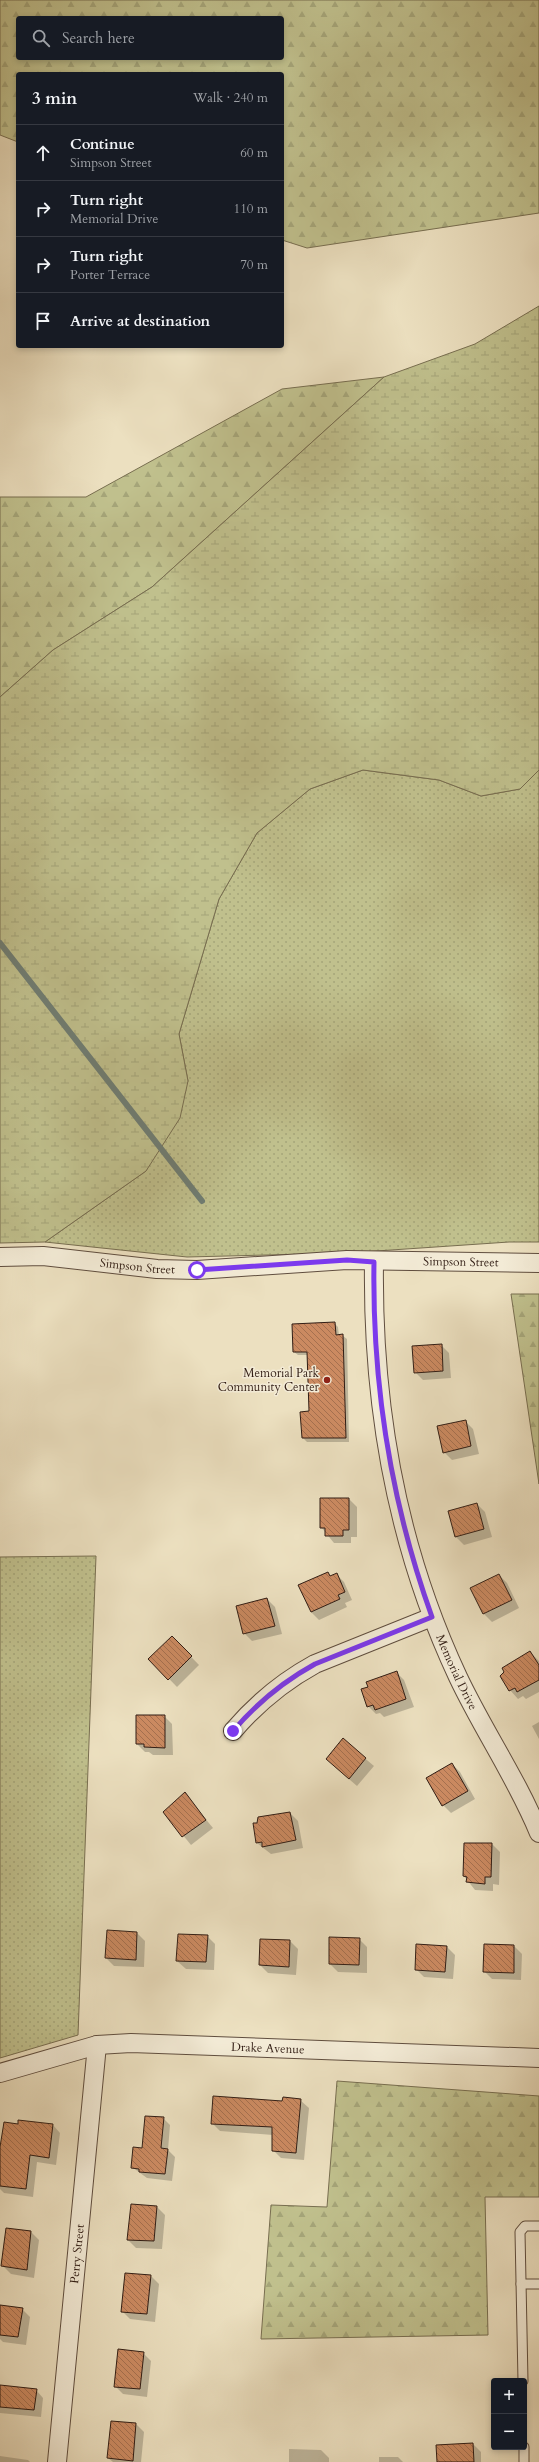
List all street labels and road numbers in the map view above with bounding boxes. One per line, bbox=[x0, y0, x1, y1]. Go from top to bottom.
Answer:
street label: Simpson Street bbox=[423, 1253, 499, 1270]
street label: Simpson Street bbox=[99, 1255, 175, 1277]
street label: Memorial Drive bbox=[432, 1632, 481, 1713]
street label: Drake Avenue bbox=[231, 2039, 305, 2057]
street label: Perry Street bbox=[66, 2223, 88, 2284]

